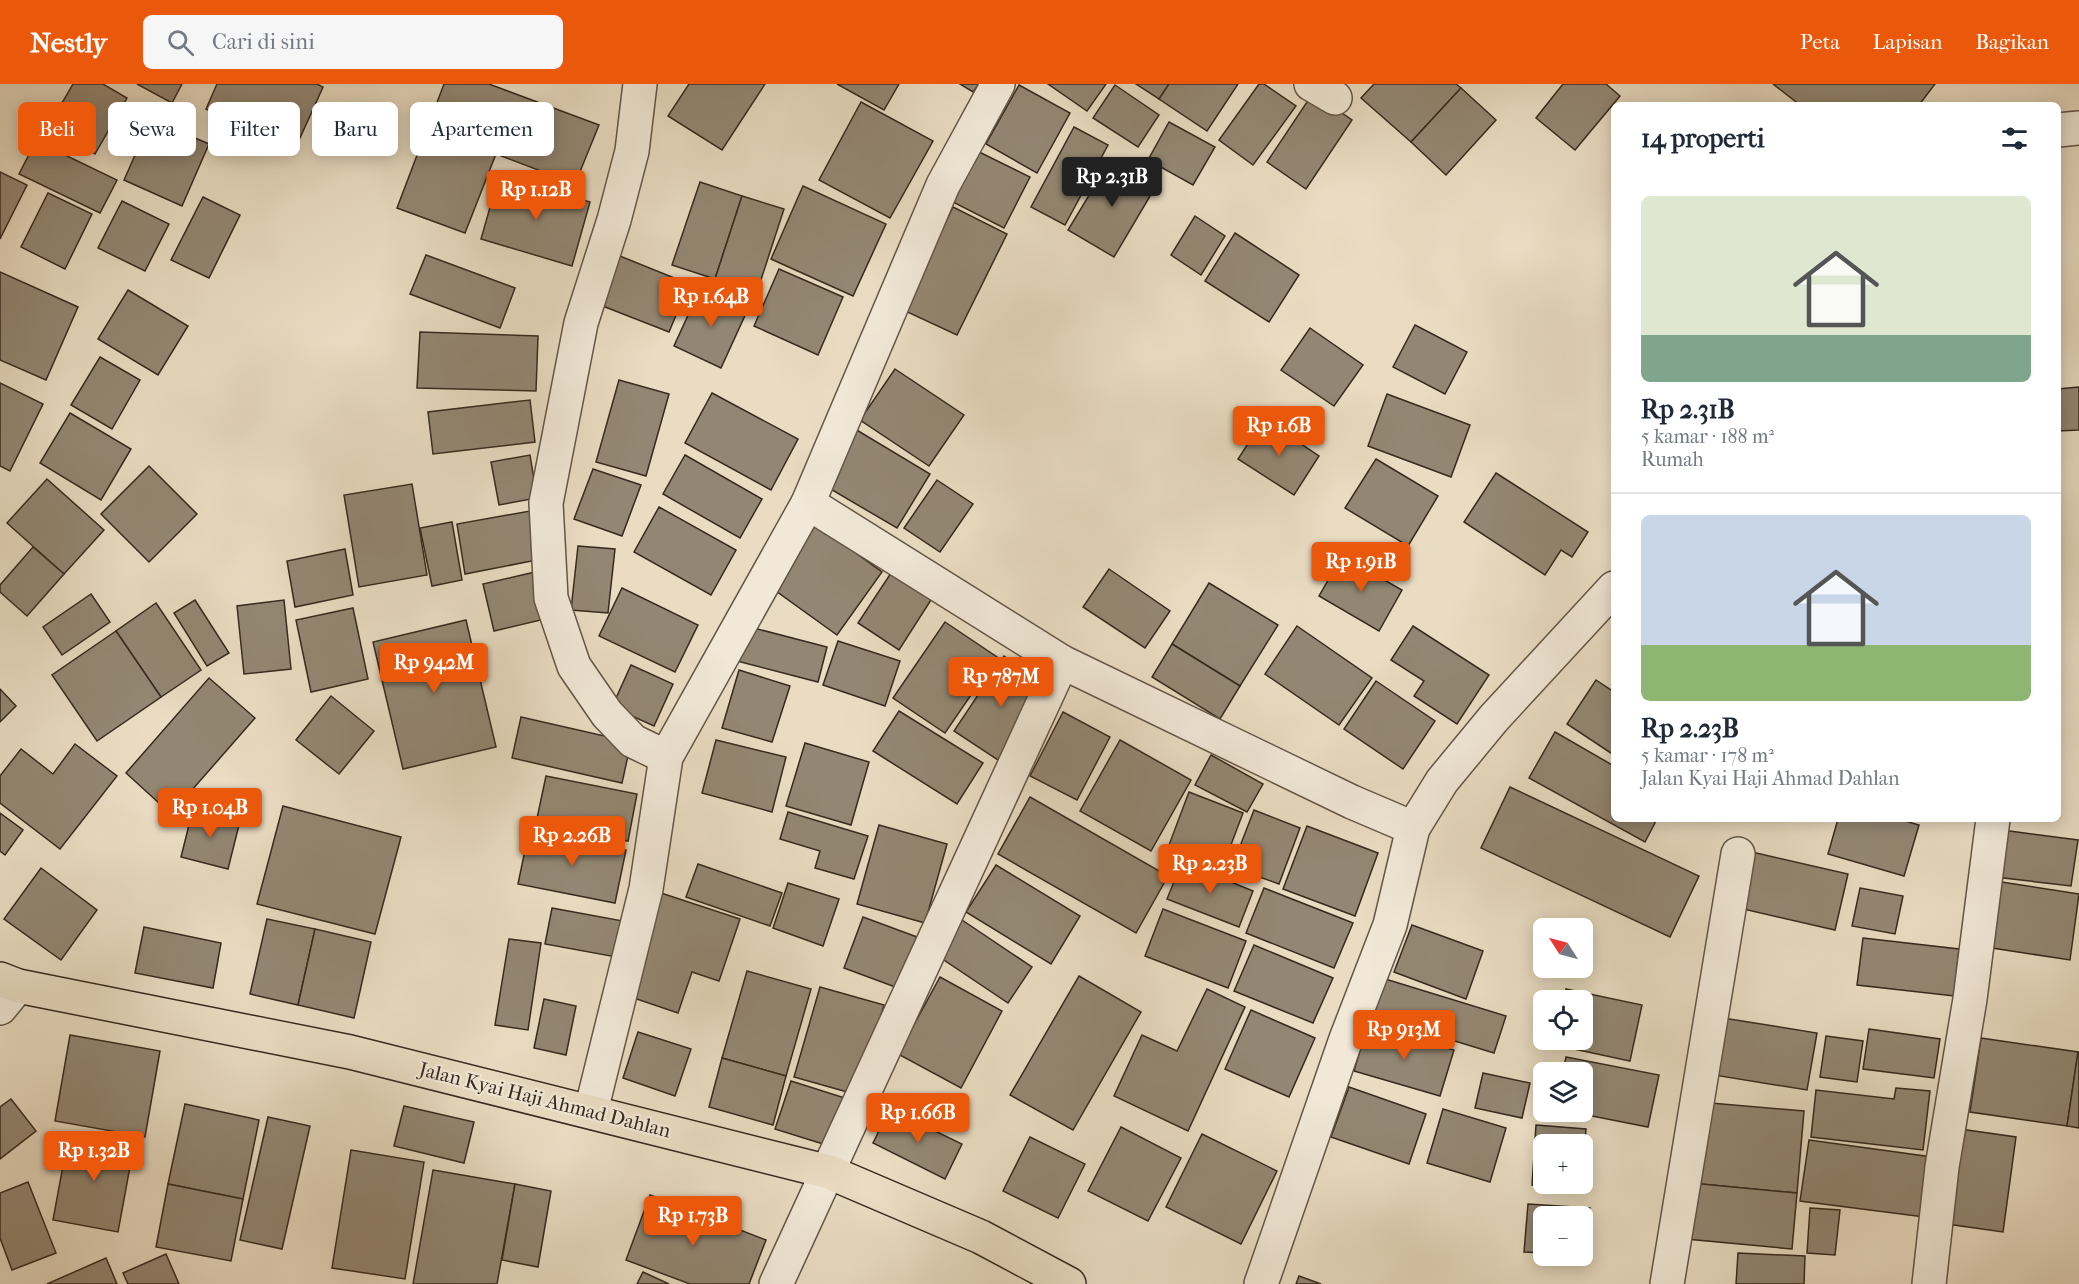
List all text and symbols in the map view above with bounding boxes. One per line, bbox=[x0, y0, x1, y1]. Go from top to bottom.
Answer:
search box bbox=[143, 15, 563, 69]
text: Nestly bbox=[30, 26, 107, 59]
icon: search bbox=[164, 26, 197, 59]
text: Cari di sini bbox=[212, 29, 315, 55]
text: Peta bbox=[1800, 30, 1840, 54]
text: Lapisan bbox=[1873, 30, 1942, 54]
text: Bagikan bbox=[1975, 30, 2049, 54]
chip: Beli bbox=[18, 102, 96, 156]
chip: Sewa bbox=[108, 102, 196, 156]
chip: Filter bbox=[208, 102, 300, 156]
chip: Baru bbox=[312, 102, 398, 156]
chip: Apartemen bbox=[410, 102, 554, 156]
icon: filters bbox=[1998, 122, 2031, 155]
text: 14 properti bbox=[1641, 123, 1764, 154]
pin: Rp 2.31B bbox=[1050, 157, 1174, 208]
text: Rp 2.31B bbox=[1076, 165, 1148, 188]
pin: Rp 1.12B bbox=[474, 170, 598, 221]
text: Rp 1.12B bbox=[500, 178, 572, 201]
icon: home bbox=[1782, 235, 1890, 343]
pin: Rp 1.64B bbox=[649, 277, 773, 328]
text: Rp 1.64B bbox=[673, 285, 749, 308]
text: Rp 2.31B bbox=[1641, 394, 1735, 425]
pin: Rp 1.6B bbox=[1224, 406, 1334, 457]
text: Rp 1.6B bbox=[1247, 414, 1311, 437]
text: 5 kamar · 188 m² bbox=[1641, 425, 1774, 448]
text: Rumah bbox=[1641, 448, 1704, 471]
pin: Rp 1.91B bbox=[1299, 542, 1423, 593]
text: Rp 1.91B bbox=[1326, 550, 1396, 573]
icon: home bbox=[1782, 554, 1890, 662]
pin: Rp 942M bbox=[379, 643, 489, 694]
text: Rp 942M bbox=[394, 651, 474, 674]
pin: Rp 787M bbox=[946, 657, 1056, 708]
text: Rp 787M bbox=[962, 665, 1040, 688]
text: Rp 2.23B bbox=[1641, 713, 1739, 744]
text: 5 kamar · 178 m² bbox=[1641, 744, 1774, 767]
text: Jalan Kyai Haji Ahmad Dahlan bbox=[1641, 767, 1900, 790]
pin: Rp 1.04B bbox=[148, 788, 272, 839]
text: Rp 1.04B bbox=[172, 796, 248, 819]
pin: Rp 2.26B bbox=[510, 816, 634, 867]
text: Rp 2.26B bbox=[533, 824, 611, 847]
pin: Rp 2.23B bbox=[1148, 844, 1272, 895]
text: Rp 2.23B bbox=[1172, 852, 1248, 875]
north arrow bbox=[1533, 918, 1593, 978]
map controls bbox=[1533, 918, 1593, 1266]
button: locate bbox=[1533, 990, 1593, 1050]
pin: Rp 913M bbox=[1349, 1010, 1459, 1061]
text: Rp 913M bbox=[1367, 1018, 1441, 1041]
street label: Jalan Kyai Haji Ahmad Dahlan bbox=[415, 1057, 674, 1143]
button: layers bbox=[1533, 1062, 1593, 1122]
pin: Rp 1.66B bbox=[856, 1093, 980, 1144]
text: Rp 1.66B bbox=[880, 1101, 956, 1124]
pin: Rp 1.32B bbox=[32, 1131, 156, 1182]
button: + bbox=[1533, 1134, 1593, 1194]
text: Rp 1.32B bbox=[58, 1139, 130, 1162]
pin: Rp 1.73B bbox=[631, 1196, 755, 1247]
text: Rp 1.73B bbox=[658, 1204, 728, 1227]
button: − bbox=[1533, 1206, 1593, 1266]

